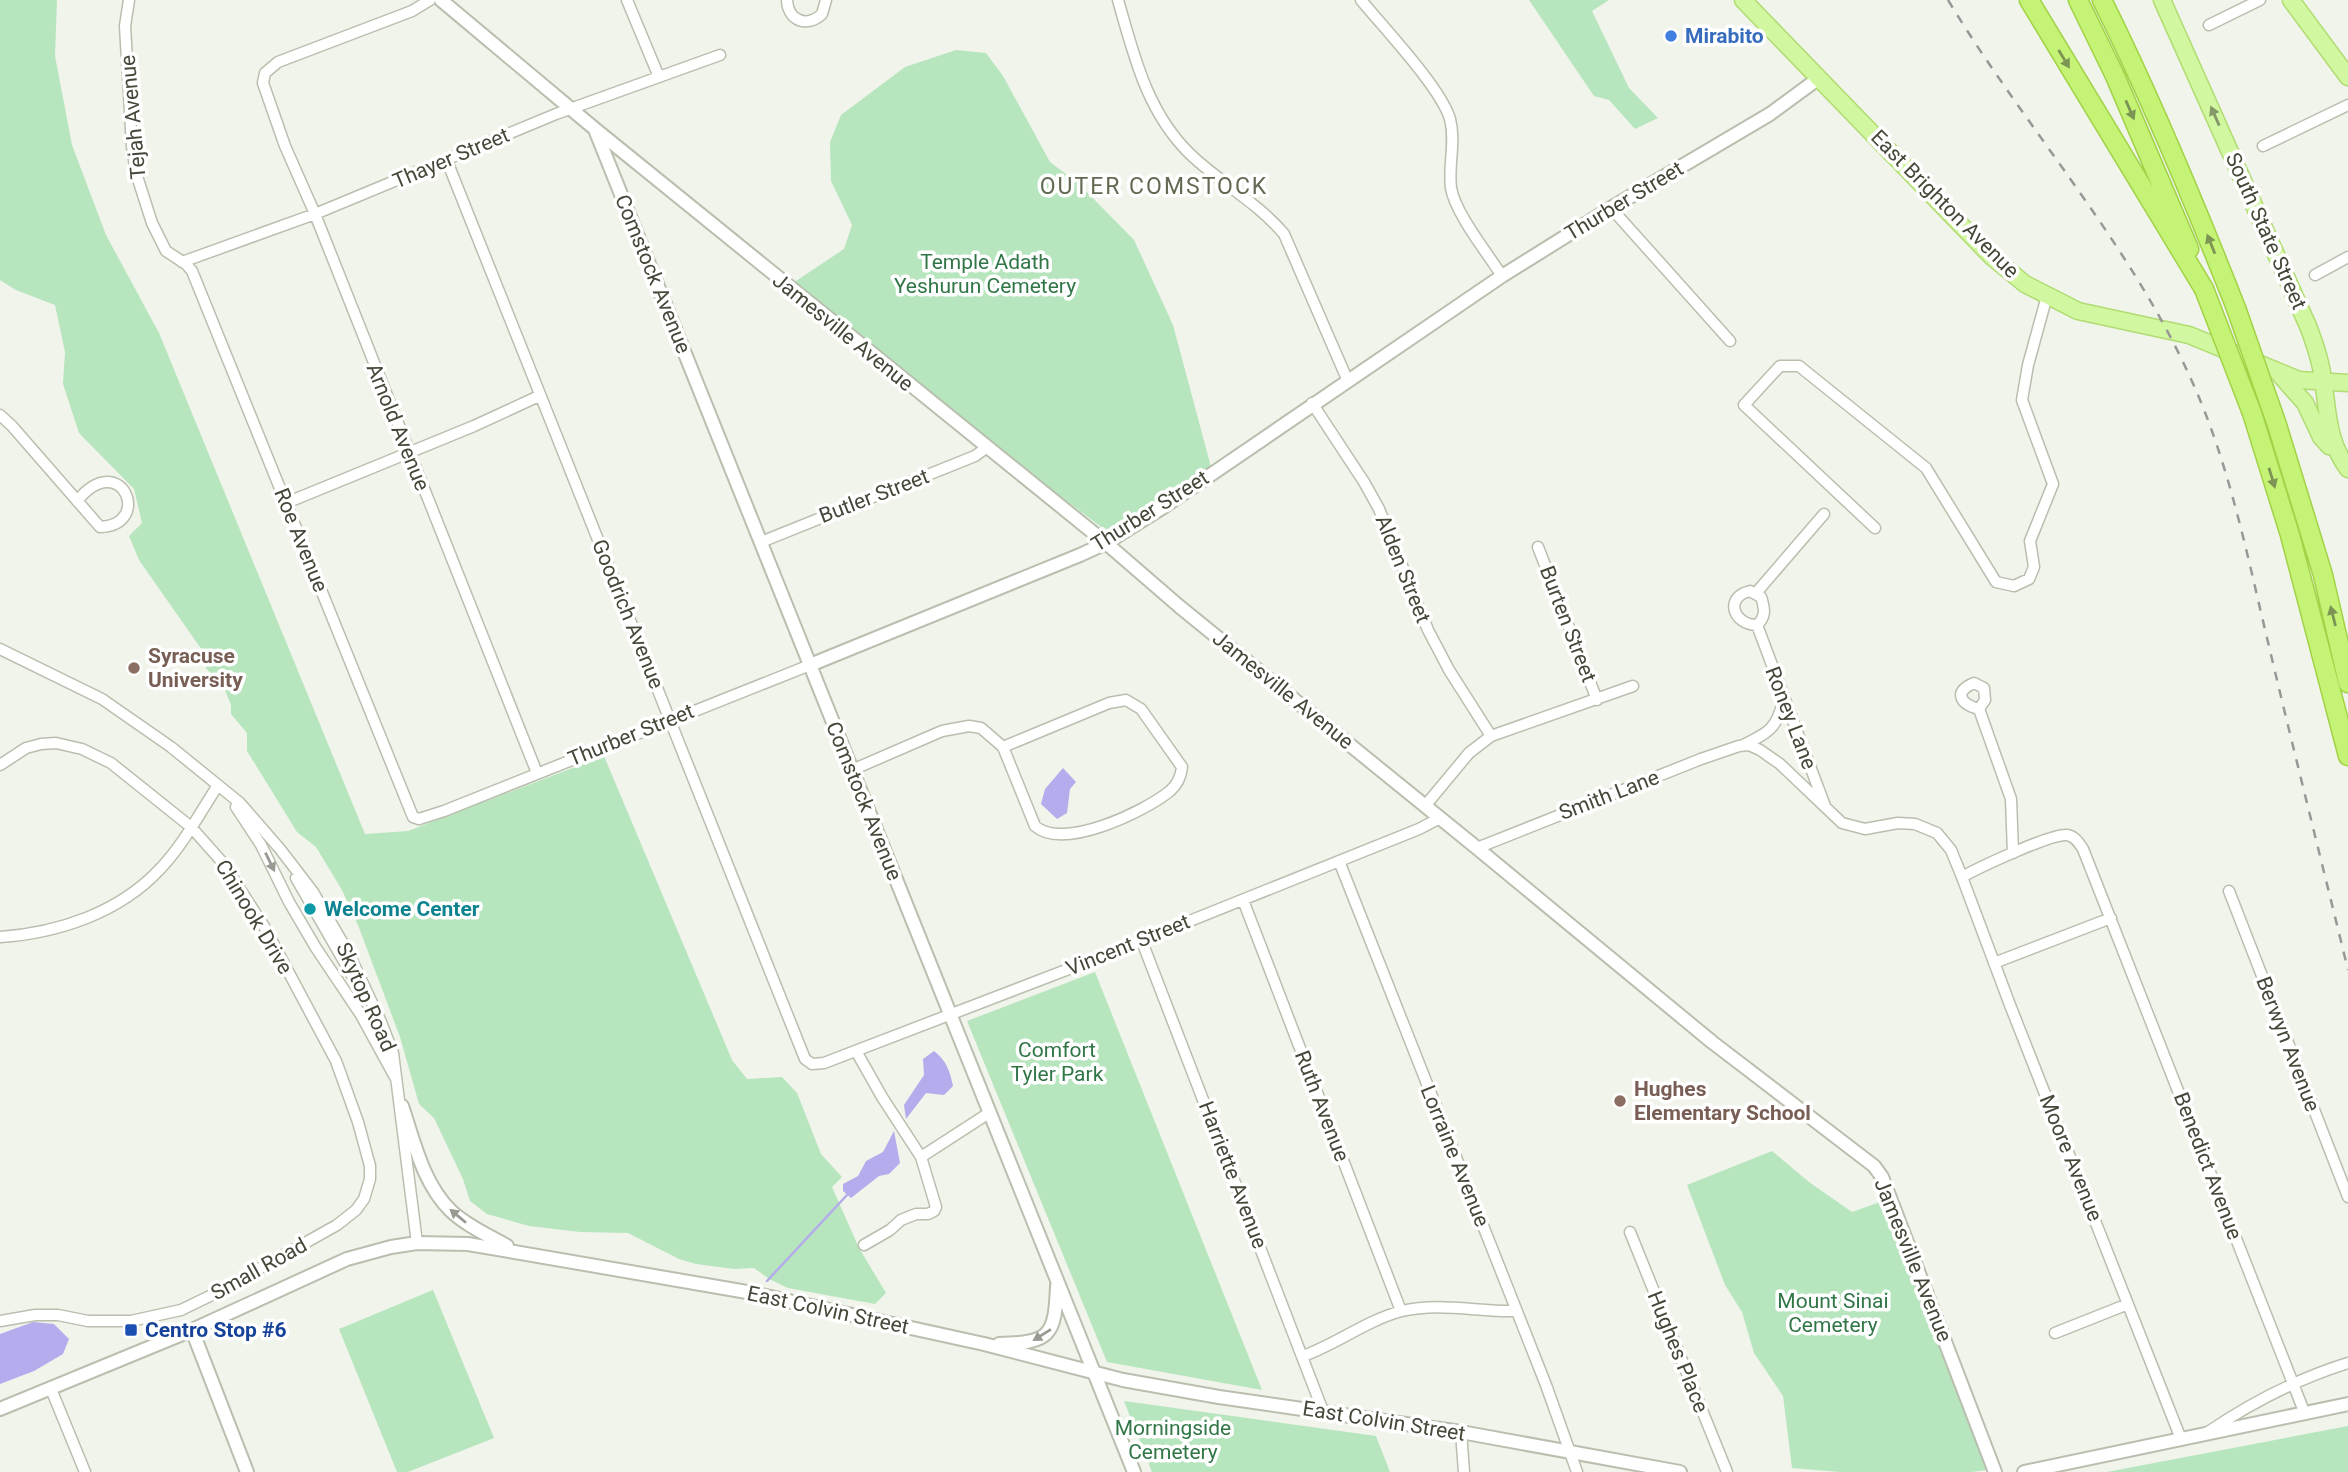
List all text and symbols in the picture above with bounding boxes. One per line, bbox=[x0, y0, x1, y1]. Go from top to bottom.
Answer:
place label: Mirabito bbox=[1685, 24, 1764, 48]
marker: Mirabito bbox=[1663, 28, 1679, 44]
one-way arrow bbox=[2058, 49, 2070, 68]
street label: Tejah Avenue bbox=[116, 54, 150, 180]
one-way arrow bbox=[2125, 100, 2136, 121]
one-way arrow bbox=[2209, 106, 2221, 126]
street label: Thayer Street bbox=[389, 123, 513, 193]
street label: East Brighton Avenue bbox=[1866, 125, 2024, 283]
street label: South State Street bbox=[2221, 149, 2311, 313]
street label: Thurber Street bbox=[1561, 156, 1687, 246]
district label: OUTER COMSTOCK bbox=[1040, 173, 1268, 200]
street label: Comstock Avenue bbox=[610, 191, 696, 357]
one-way arrow bbox=[2205, 234, 2216, 255]
park label: Temple Adath Yeshurun Cemetery bbox=[894, 250, 1076, 298]
street label: Jamesville Avenue bbox=[768, 268, 918, 396]
street label: Arnold Avenue bbox=[362, 360, 434, 494]
street label: Butler Street bbox=[816, 464, 932, 528]
street label: Thurber Street bbox=[1087, 465, 1213, 557]
one-way arrow bbox=[2268, 468, 2278, 489]
street label: Roe Avenue bbox=[269, 485, 333, 595]
street label: Alden Street bbox=[1371, 512, 1436, 626]
street label: Goodrich Avenue bbox=[587, 536, 669, 692]
street label: Burten Street bbox=[1535, 563, 1601, 686]
one-way arrow bbox=[2327, 605, 2338, 627]
street label: Jamesville Avenue bbox=[1208, 626, 1358, 754]
place label: Syracuse University bbox=[148, 644, 243, 692]
marker: Syracuse University bbox=[126, 660, 142, 676]
street label: Roney Lane bbox=[1760, 663, 1822, 773]
street label: Thurber Street bbox=[565, 699, 697, 771]
street label: Comstock Avenue bbox=[821, 718, 907, 884]
street label: Smith Lane bbox=[1556, 765, 1662, 825]
one-way arrow bbox=[264, 852, 275, 872]
street label: Chinook Drive bbox=[211, 856, 297, 978]
place label: Welcome Center bbox=[324, 897, 480, 921]
marker: Welcome Center bbox=[302, 901, 318, 917]
street label: Vincent Street bbox=[1063, 909, 1193, 981]
street label: Skytop Road bbox=[331, 939, 401, 1055]
street label: Berwyn Avenue bbox=[2251, 973, 2325, 1115]
park label: Comfort Tyler Park bbox=[1011, 1038, 1104, 1086]
street label: Ruth Avenue bbox=[1290, 1047, 1354, 1165]
place label: Hughes Elementary School bbox=[1634, 1077, 1811, 1125]
street label: Lorraine Avenue bbox=[1416, 1082, 1494, 1230]
street label: Benedict Avenue bbox=[2169, 1089, 2247, 1243]
street label: Moore Avenue bbox=[2035, 1091, 2107, 1225]
marker: Hughes Elementary School bbox=[1612, 1093, 1628, 1109]
street label: Harriette Avenue bbox=[1194, 1098, 1272, 1252]
street label: Jamesville Avenue bbox=[1869, 1175, 1957, 1345]
one-way arrow bbox=[450, 1209, 467, 1224]
street label: Small Road bbox=[207, 1233, 311, 1305]
street label: East Colvin Street bbox=[745, 1281, 911, 1339]
street label: Hughes Place bbox=[1643, 1288, 1713, 1416]
park label: Mount Sinai Cemetery bbox=[1777, 1289, 1889, 1337]
place label: Centro Stop #6 bbox=[145, 1318, 287, 1342]
marker: Centro Stop #6 bbox=[123, 1322, 139, 1338]
one-way arrow bbox=[1032, 1328, 1052, 1341]
street label: East Colvin Street bbox=[1301, 1396, 1467, 1446]
park label: Morningside Cemetery bbox=[1115, 1416, 1231, 1464]

